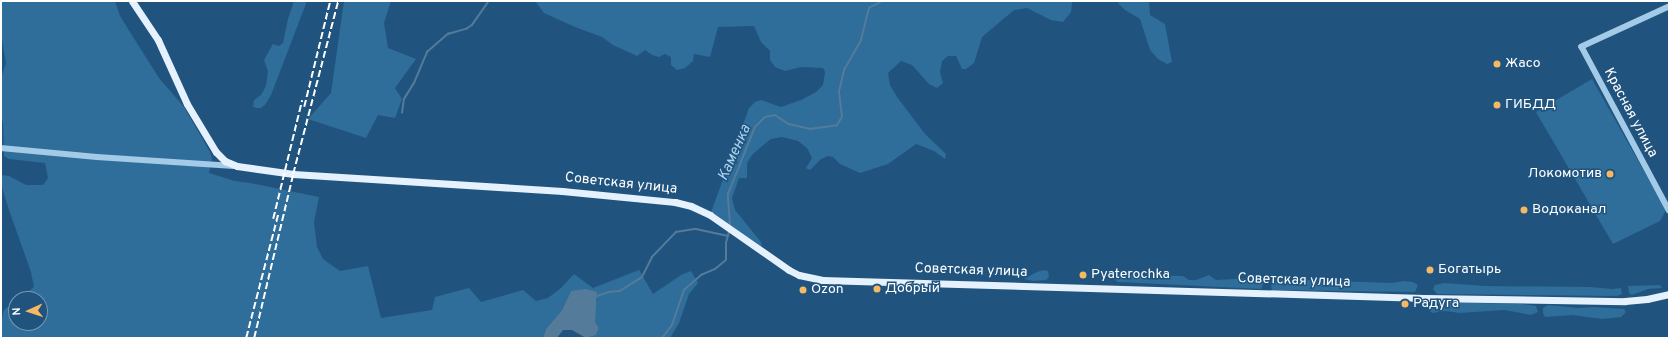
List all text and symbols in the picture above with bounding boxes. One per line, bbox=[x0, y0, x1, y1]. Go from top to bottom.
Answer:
place label: Жасо bbox=[1505, 56, 1541, 72]
marker: Жасо bbox=[1492, 59, 1502, 69]
street label: Красная улица bbox=[1599, 65, 1661, 161]
place label: ГИБДД bbox=[1505, 97, 1556, 113]
marker: ГИБДД bbox=[1492, 100, 1502, 110]
water label: Каменка bbox=[715, 122, 755, 184]
place label: Локомотив bbox=[1528, 166, 1602, 182]
marker: Локомотив bbox=[1605, 169, 1615, 179]
street label: Советская улица bbox=[564, 170, 678, 198]
place label: Водоканал bbox=[1532, 202, 1606, 218]
marker: Водоканал bbox=[1519, 205, 1529, 215]
street label: Советская улица bbox=[914, 261, 1028, 281]
place label: Богатырь bbox=[1438, 262, 1501, 278]
marker: Богатырь bbox=[1425, 265, 1435, 275]
place label: Pyaterochka bbox=[1091, 267, 1170, 283]
marker: Pyaterochka bbox=[1078, 270, 1088, 280]
street label: Советская улица bbox=[1237, 271, 1351, 291]
place label: Добрый bbox=[885, 281, 940, 297]
place label: Ozon bbox=[811, 282, 844, 298]
marker: Добрый bbox=[872, 284, 882, 294]
marker: Ozon bbox=[798, 285, 808, 295]
north arrow bbox=[8, 291, 48, 331]
place label: Радуга bbox=[1413, 296, 1459, 312]
marker: Радуга bbox=[1400, 299, 1410, 309]
text: N bbox=[10, 307, 24, 316]

